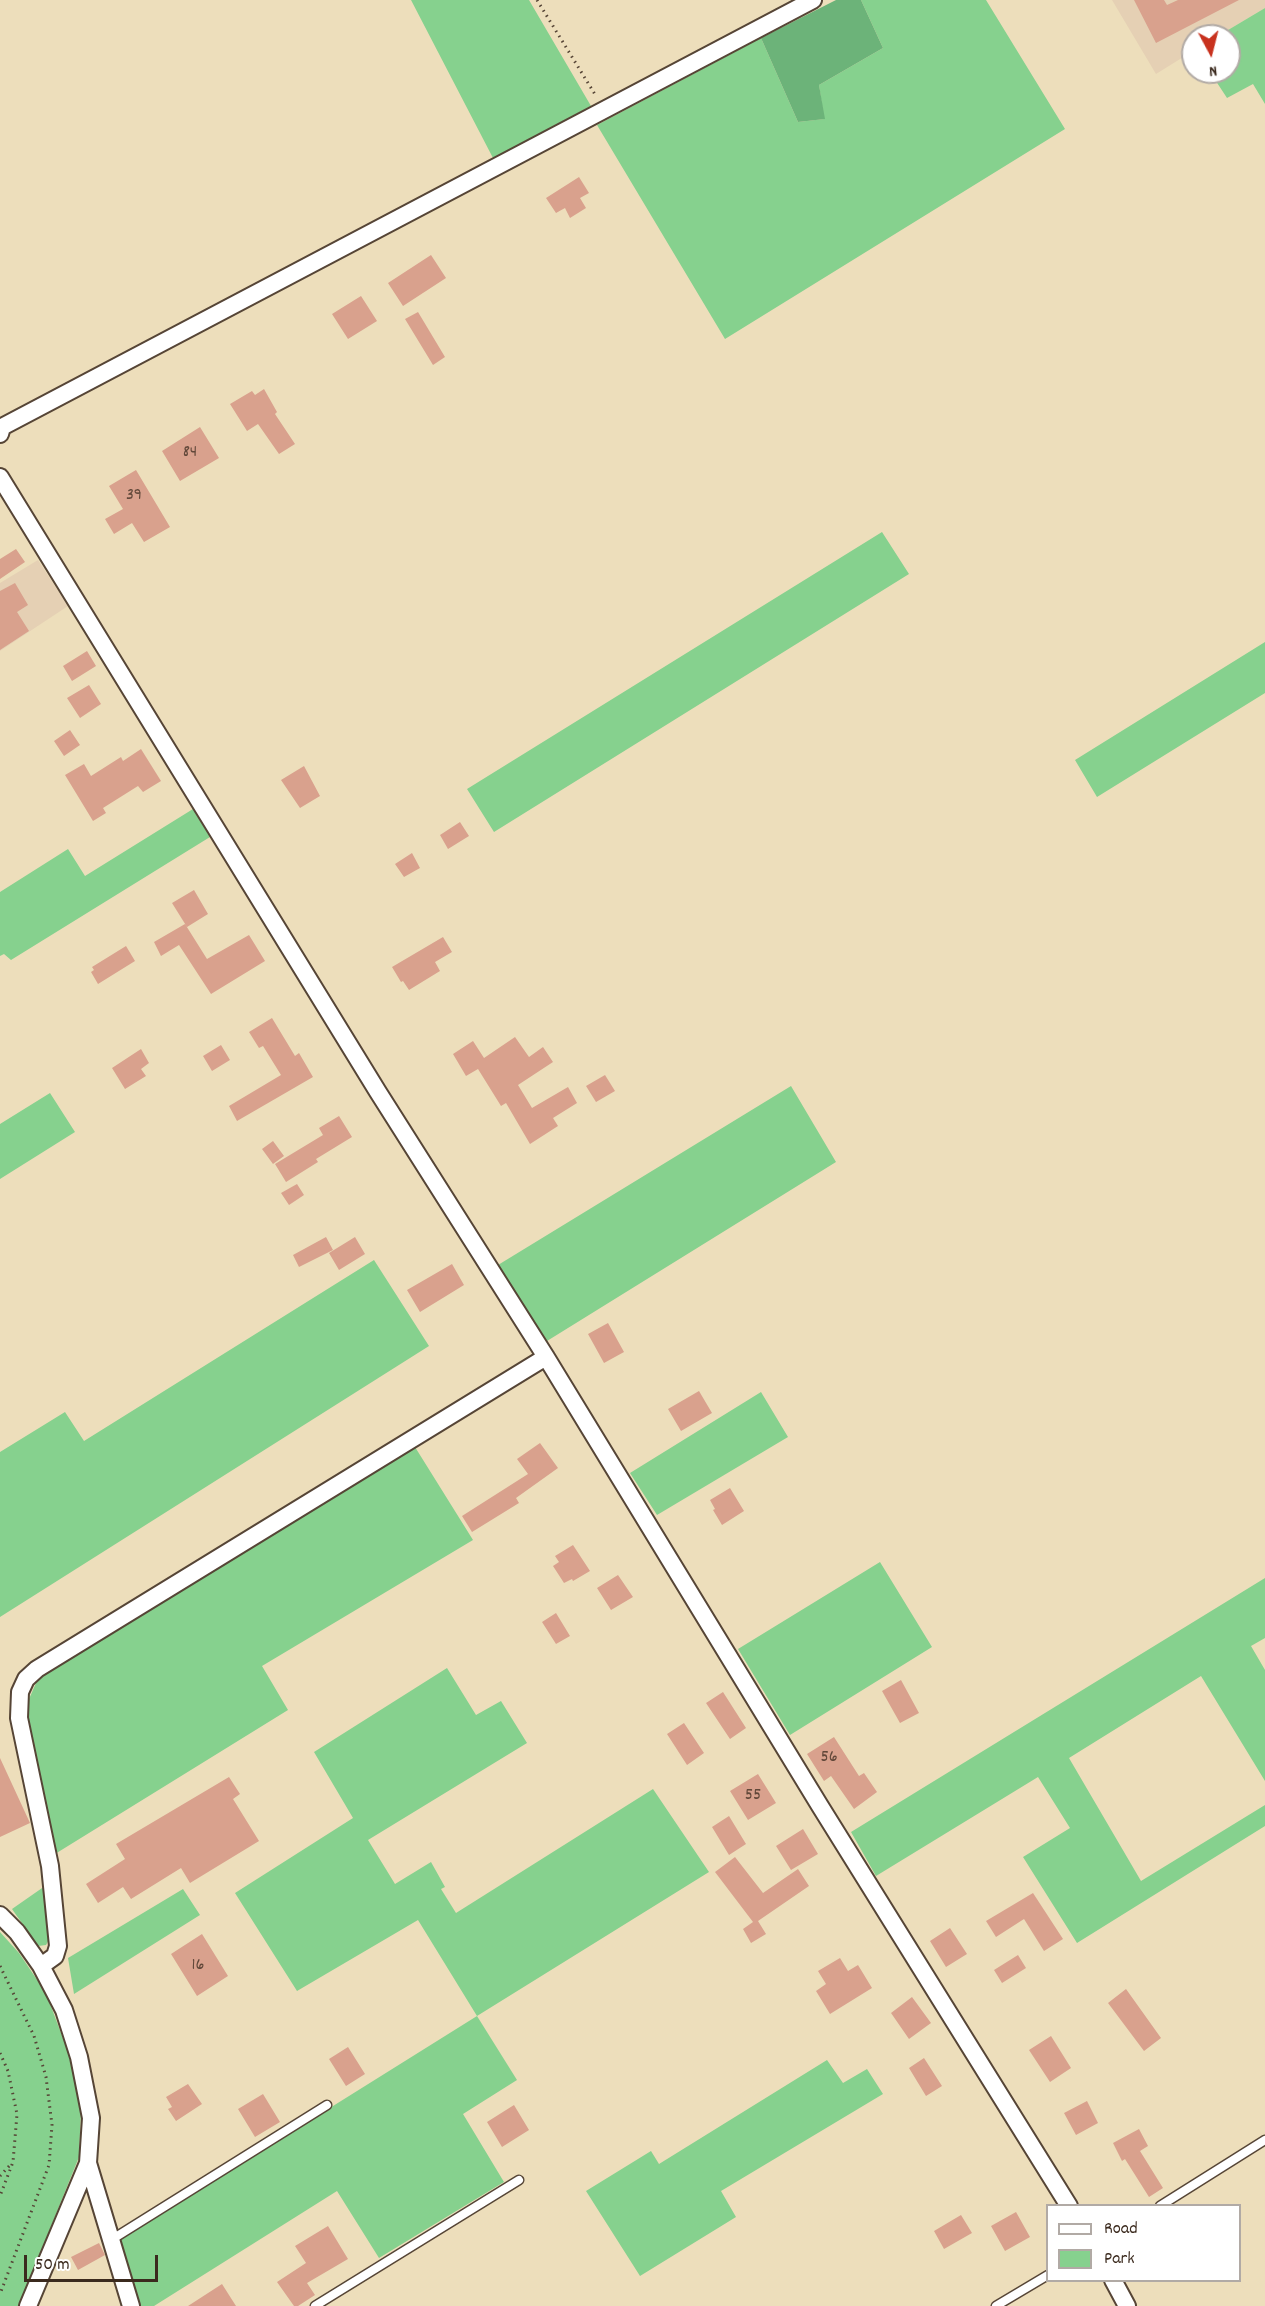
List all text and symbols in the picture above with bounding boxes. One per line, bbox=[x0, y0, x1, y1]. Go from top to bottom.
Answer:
north arrow bbox=[1181, 24, 1241, 84]
text: N bbox=[1208, 58, 1218, 82]
house number: 84 bbox=[183, 443, 197, 465]
house number: 39 bbox=[126, 486, 142, 508]
house number: 56 bbox=[820, 1748, 838, 1770]
house number: 55 bbox=[745, 1786, 761, 1808]
house number: 16 bbox=[192, 1956, 204, 1978]
legend bbox=[1046, 2204, 1241, 2282]
text: Road bbox=[1104, 2217, 1138, 2242]
scale bar bbox=[27, 2243, 160, 2281]
text: Park bbox=[1104, 2247, 1135, 2272]
text: 50 m bbox=[35, 2253, 70, 2278]

